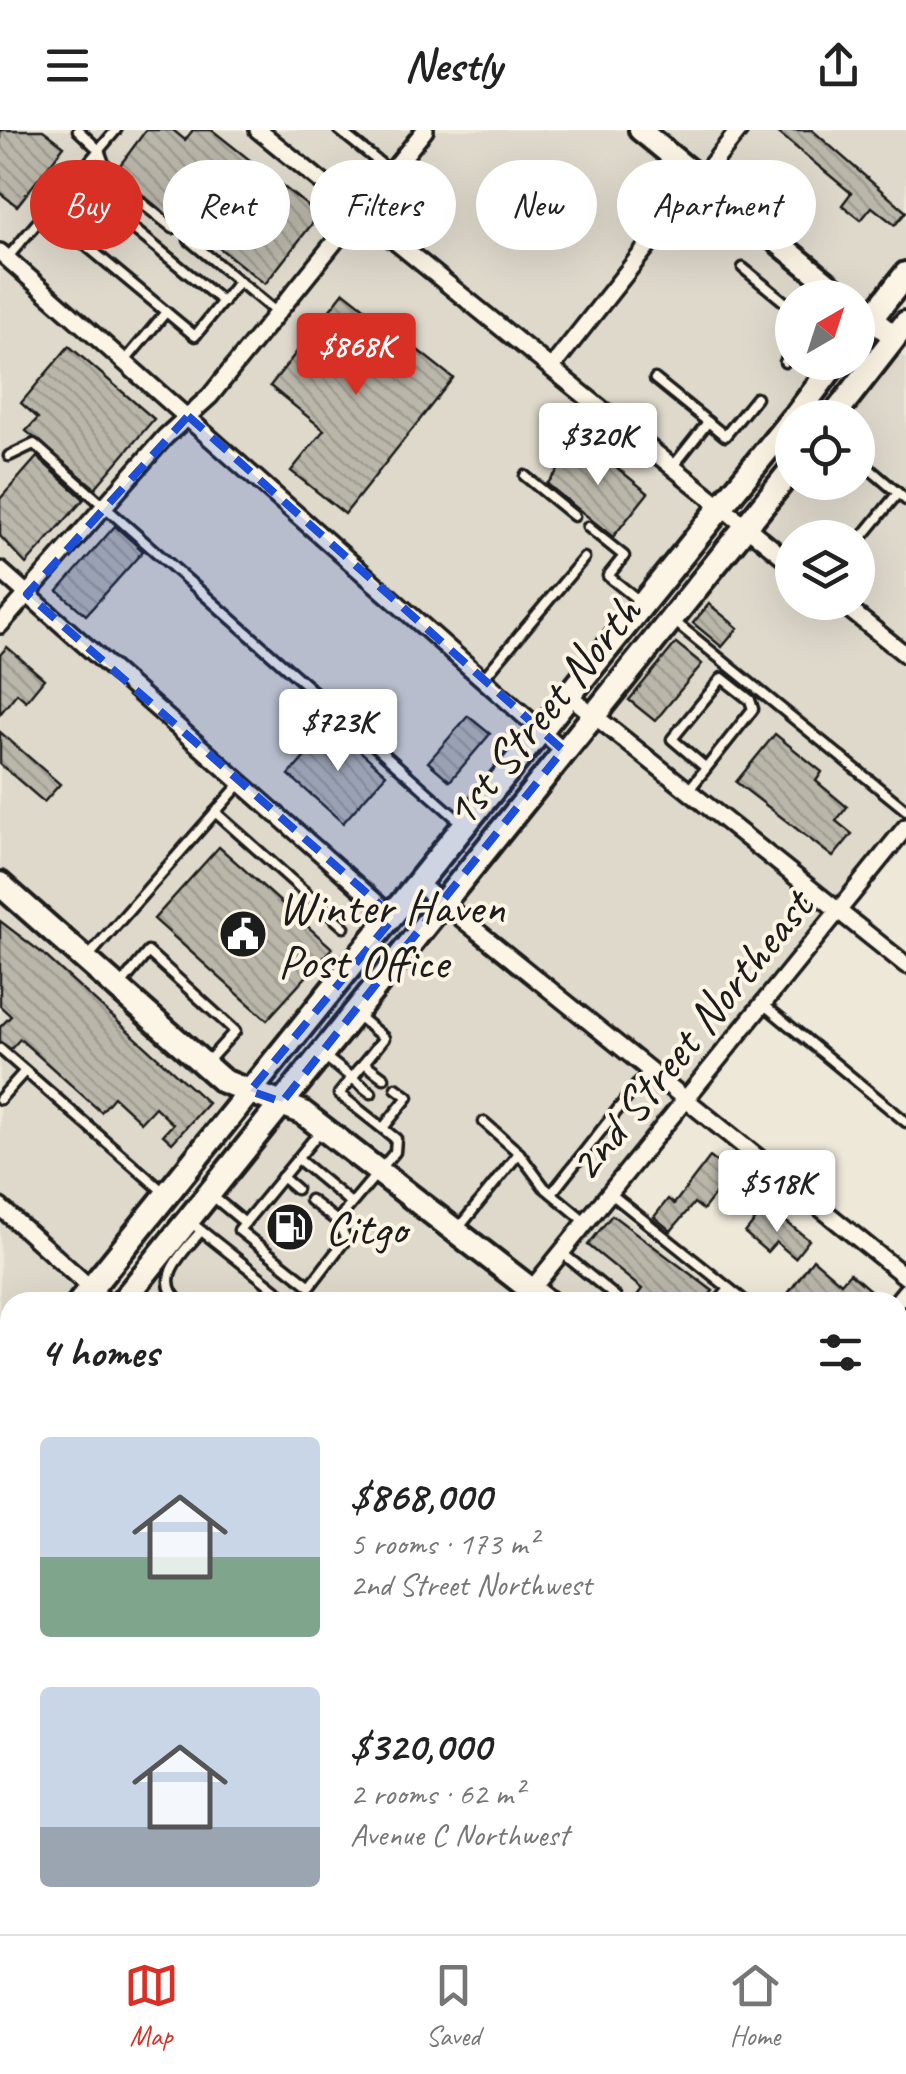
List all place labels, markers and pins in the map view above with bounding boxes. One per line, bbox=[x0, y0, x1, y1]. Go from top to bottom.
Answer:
pin: $868K bbox=[286, 313, 426, 398]
pin: $320K bbox=[528, 403, 668, 488]
pin: $723K bbox=[268, 689, 408, 774]
place label: Winter Haven Post Office bbox=[278, 877, 505, 992]
public building icon: Winter Haven Post Office bbox=[217, 908, 269, 960]
pin: $518K bbox=[707, 1150, 847, 1235]
place label: Citgo bbox=[325, 1198, 412, 1258]
fuel station icon: Citgo bbox=[264, 1201, 316, 1253]

